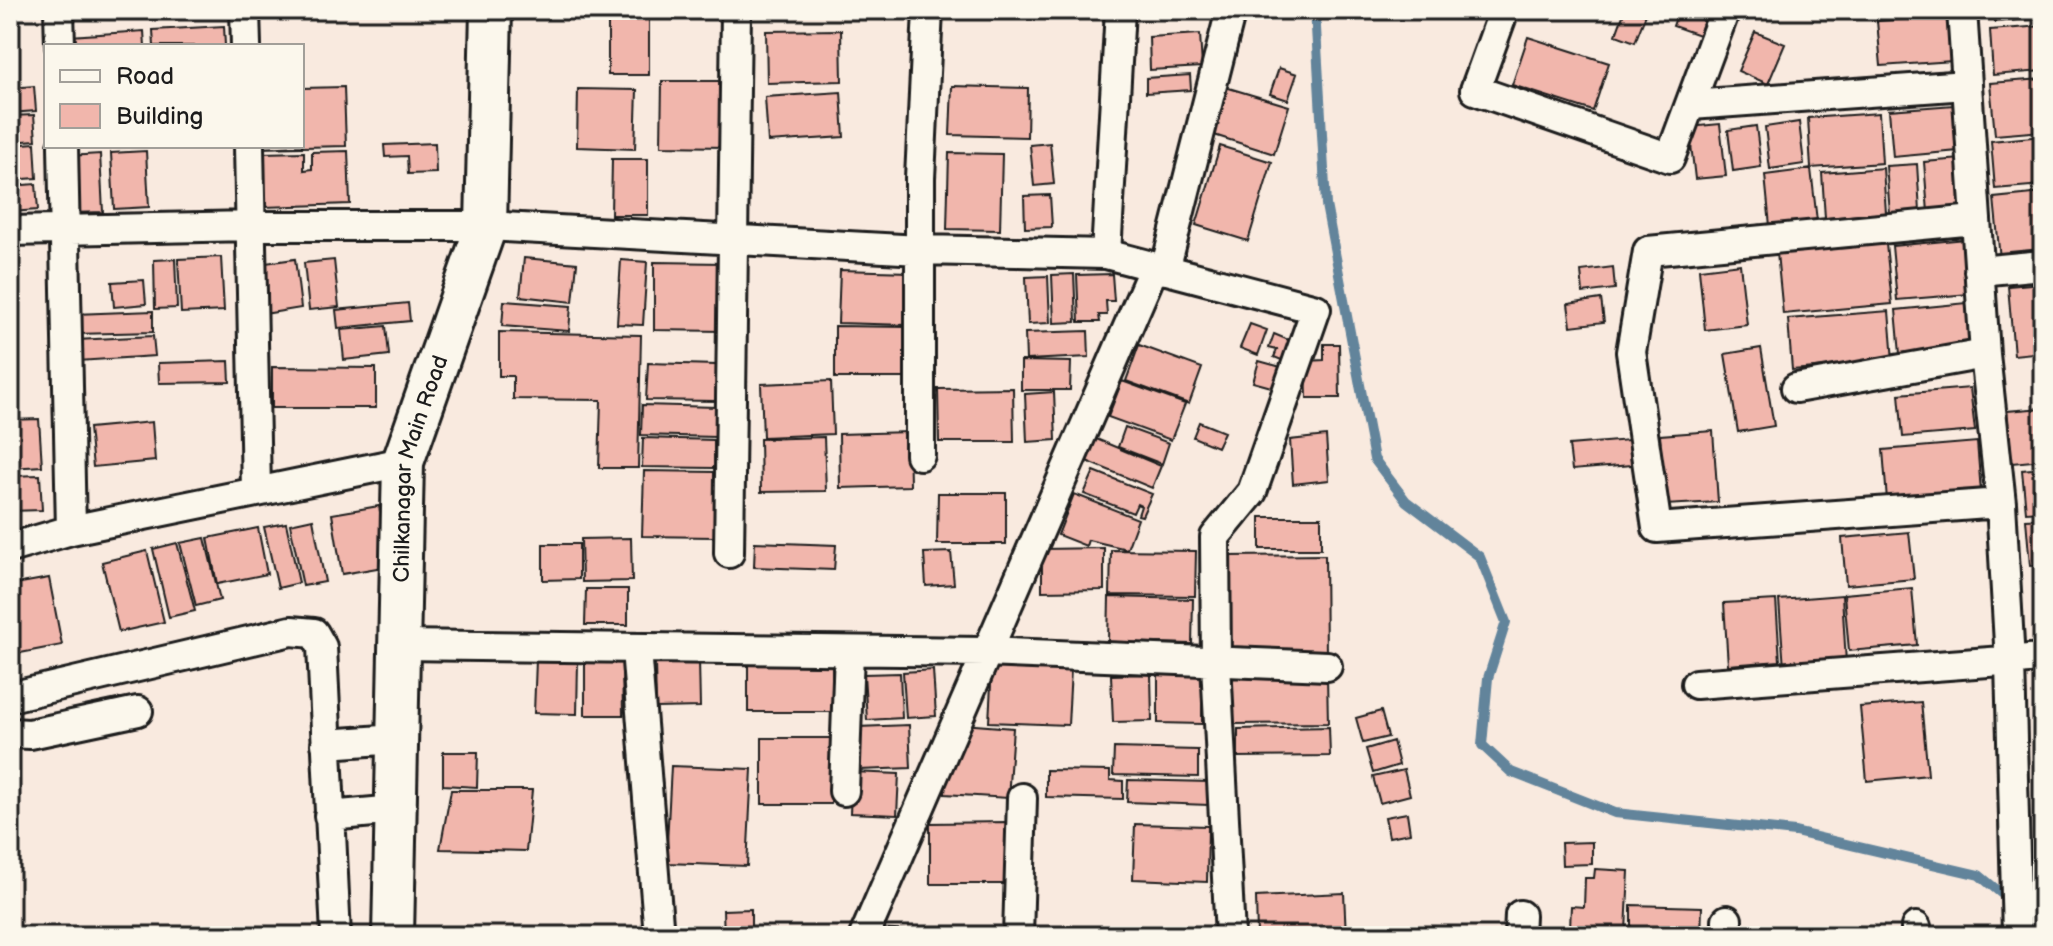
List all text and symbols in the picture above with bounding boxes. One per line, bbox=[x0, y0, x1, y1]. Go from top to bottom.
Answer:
legend bbox=[44, 44, 304, 148]
text: Road bbox=[116, 62, 174, 91]
text: Building bbox=[116, 102, 203, 131]
street label: Chilkanagar Main Road bbox=[388, 352, 454, 583]

